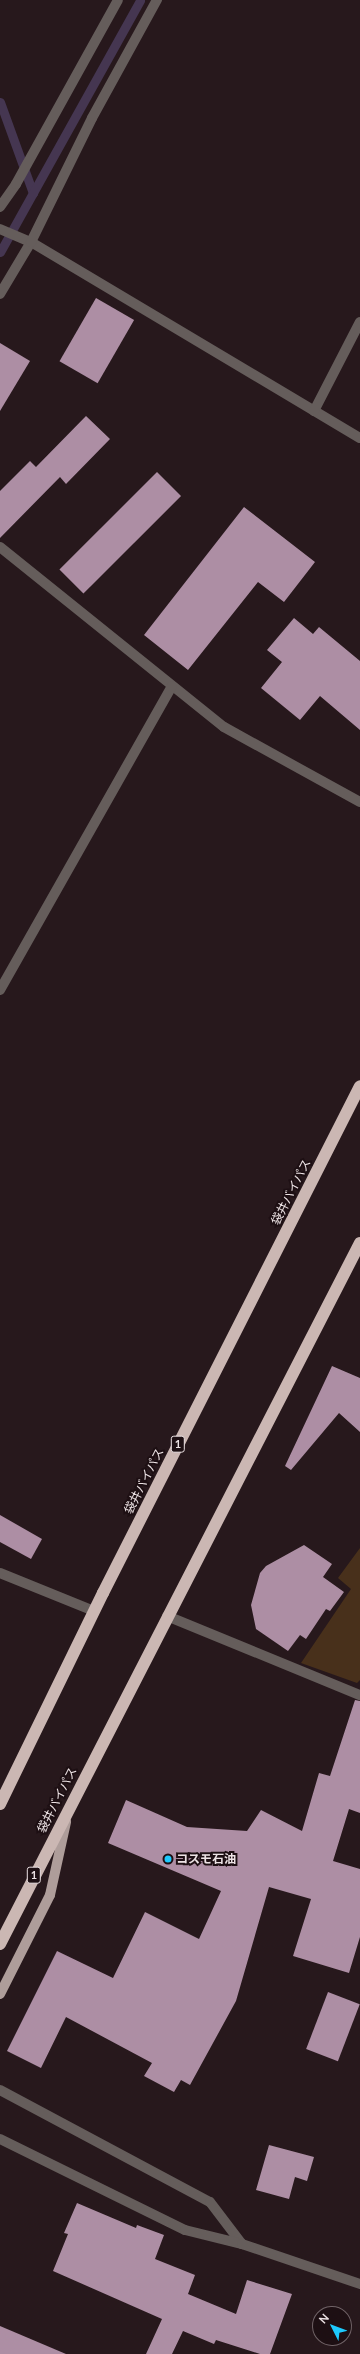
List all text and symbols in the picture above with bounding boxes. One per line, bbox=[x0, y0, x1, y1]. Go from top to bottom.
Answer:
street label: 袋井バイパス bbox=[268, 1157, 314, 1227]
road number: 1 bbox=[170, 1435, 186, 1453]
street label: 袋井バイパス bbox=[121, 1446, 167, 1516]
street label: 袋井バイパス bbox=[34, 1765, 80, 1835]
place label: コスモ石油 bbox=[176, 1852, 236, 1866]
marker: コスモ石油 bbox=[163, 1854, 173, 1864]
road number: 1 bbox=[26, 1866, 42, 1884]
north arrow bbox=[312, 2306, 352, 2346]
text: N bbox=[316, 2311, 331, 2326]

